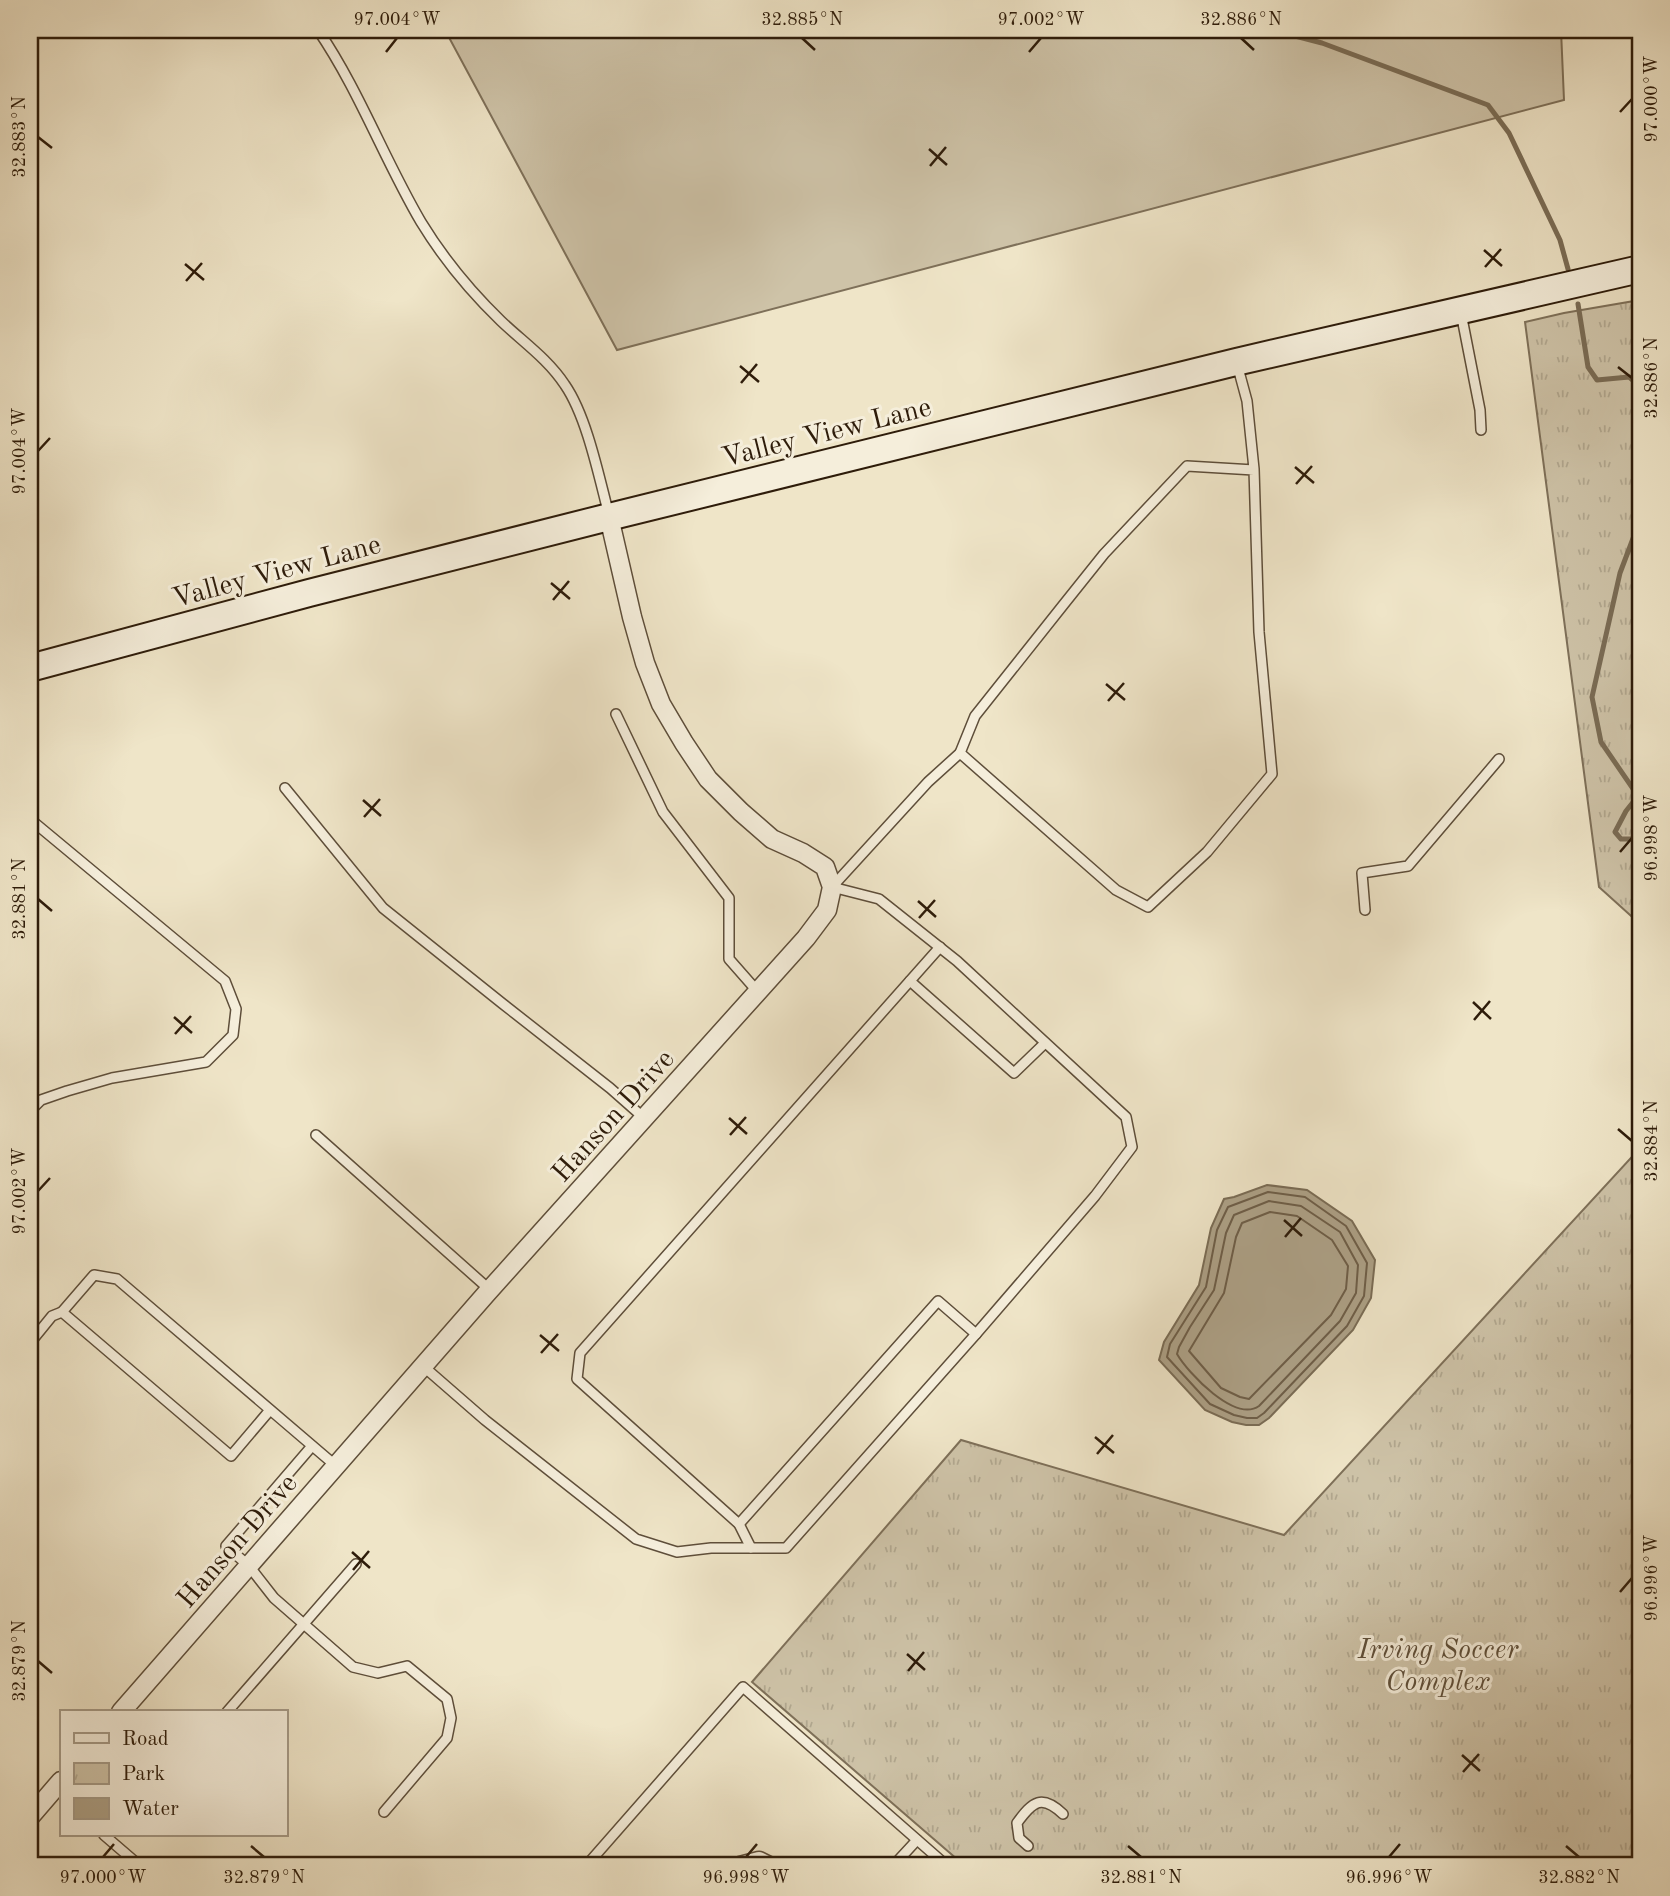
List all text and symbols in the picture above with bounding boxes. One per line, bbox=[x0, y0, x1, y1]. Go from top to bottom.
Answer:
text: 97.004°W bbox=[354, 11, 440, 29]
text: 32.885°N bbox=[761, 11, 843, 29]
text: 97.002°W bbox=[998, 11, 1084, 29]
text: 32.886°N bbox=[1200, 11, 1282, 29]
text: 97.000°W bbox=[1643, 56, 1661, 142]
text: 32.883°N bbox=[11, 96, 29, 178]
text: 32.886°N bbox=[1643, 337, 1661, 419]
street label: Valley View Lane bbox=[719, 394, 934, 473]
text: 97.004°W bbox=[11, 408, 29, 494]
street label: Valley View Lane bbox=[169, 532, 384, 614]
text: 96.998°W bbox=[1643, 795, 1661, 881]
text: 32.881°N bbox=[11, 858, 29, 940]
street label: Hanson Drive bbox=[548, 1045, 681, 1189]
text: 32.884°N bbox=[1643, 1100, 1661, 1182]
text: 97.002°W bbox=[11, 1148, 29, 1234]
street label: Hanson Drive bbox=[173, 1470, 304, 1614]
text: 96.996°W bbox=[1643, 1535, 1661, 1621]
text: 32.879°N bbox=[11, 1620, 29, 1702]
park label: Irving Soccer Complex bbox=[1357, 1637, 1519, 1697]
legend bbox=[60, 1710, 287, 1836]
text: Road bbox=[122, 1729, 169, 1750]
text: Park bbox=[122, 1764, 165, 1785]
text: Water bbox=[122, 1799, 179, 1820]
text: 97.000°W bbox=[60, 1869, 146, 1887]
text: 32.879°N bbox=[223, 1869, 305, 1887]
text: 96.998°W bbox=[703, 1869, 789, 1887]
text: 32.881°N bbox=[1100, 1869, 1182, 1887]
text: 96.996°W bbox=[1346, 1869, 1432, 1887]
text: 32.882°N bbox=[1538, 1869, 1620, 1887]

